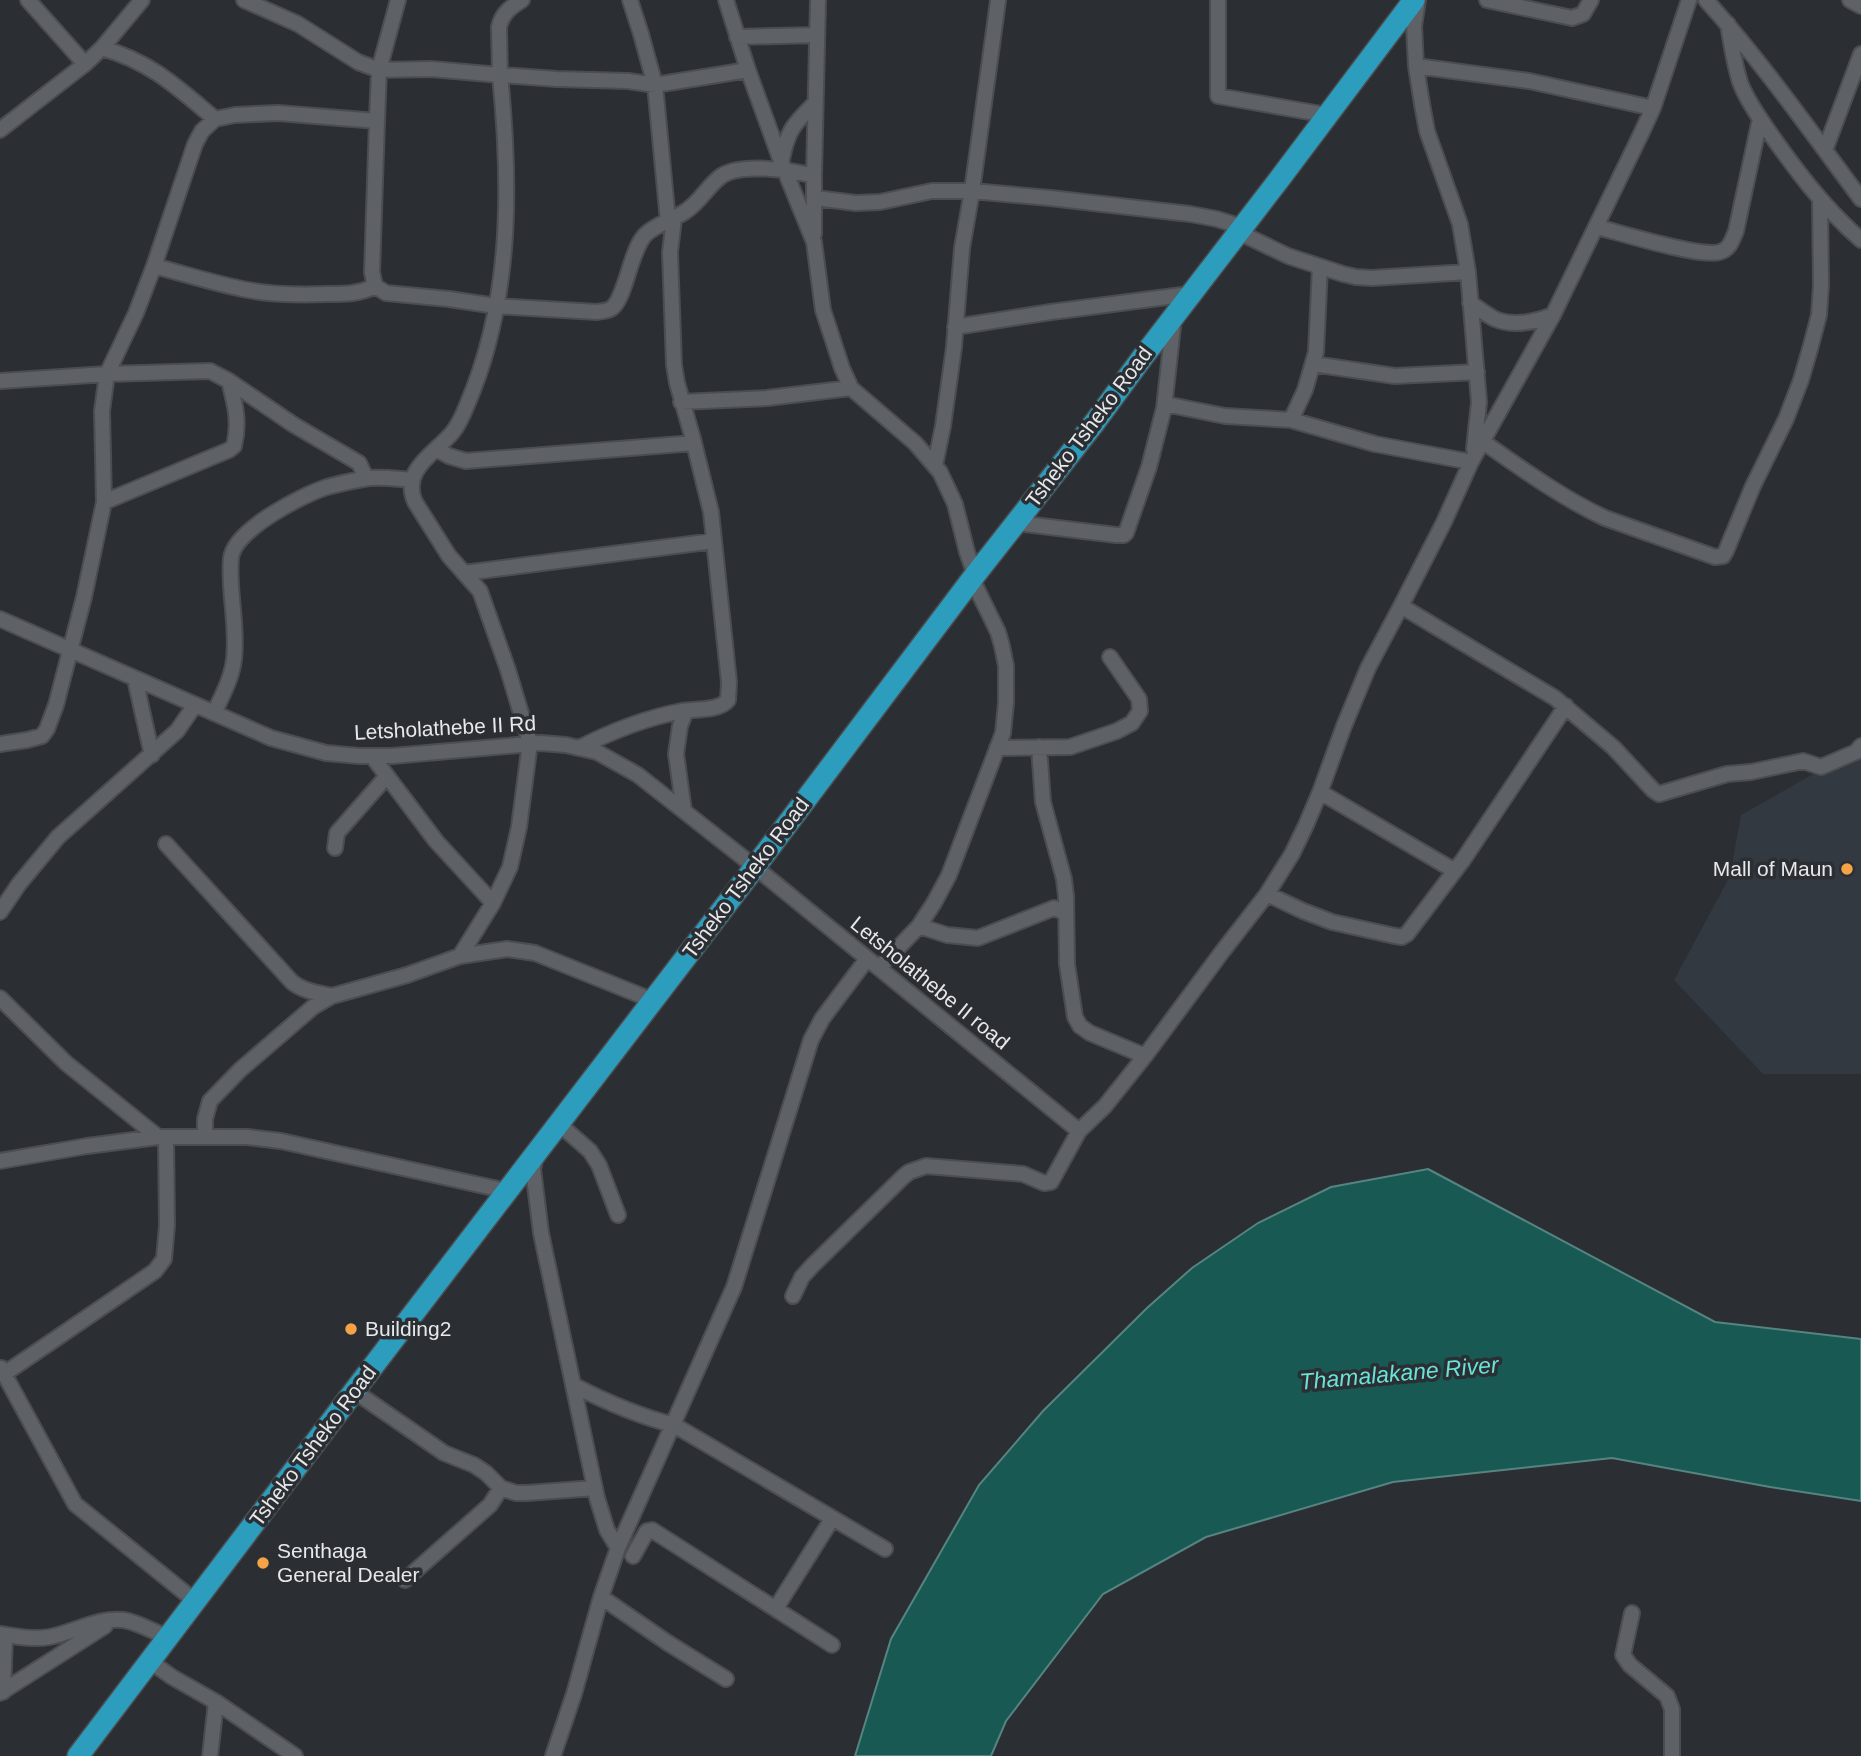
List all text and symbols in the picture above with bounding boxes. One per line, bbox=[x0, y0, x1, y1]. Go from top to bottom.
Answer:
street label: Tsheko Tsheko Road bbox=[1021, 342, 1156, 511]
street label: Letsholathebe II Rd bbox=[353, 711, 537, 744]
street label: Tsheko Tsheko Road bbox=[678, 793, 813, 962]
place label: Mall of Maun bbox=[1713, 857, 1833, 880]
marker: Mall of Maun bbox=[1839, 861, 1855, 877]
street label: Letsholathebe II road bbox=[846, 912, 1014, 1054]
place label: Building2 bbox=[365, 1317, 451, 1340]
marker: Building2 bbox=[343, 1321, 359, 1337]
water label: Thamalakane River bbox=[1299, 1351, 1501, 1395]
street label: Tsheko Tsheko Road bbox=[245, 1361, 380, 1530]
place label: Senthaga General Dealer bbox=[277, 1539, 419, 1586]
marker: Senthaga General Dealer bbox=[255, 1555, 271, 1571]

